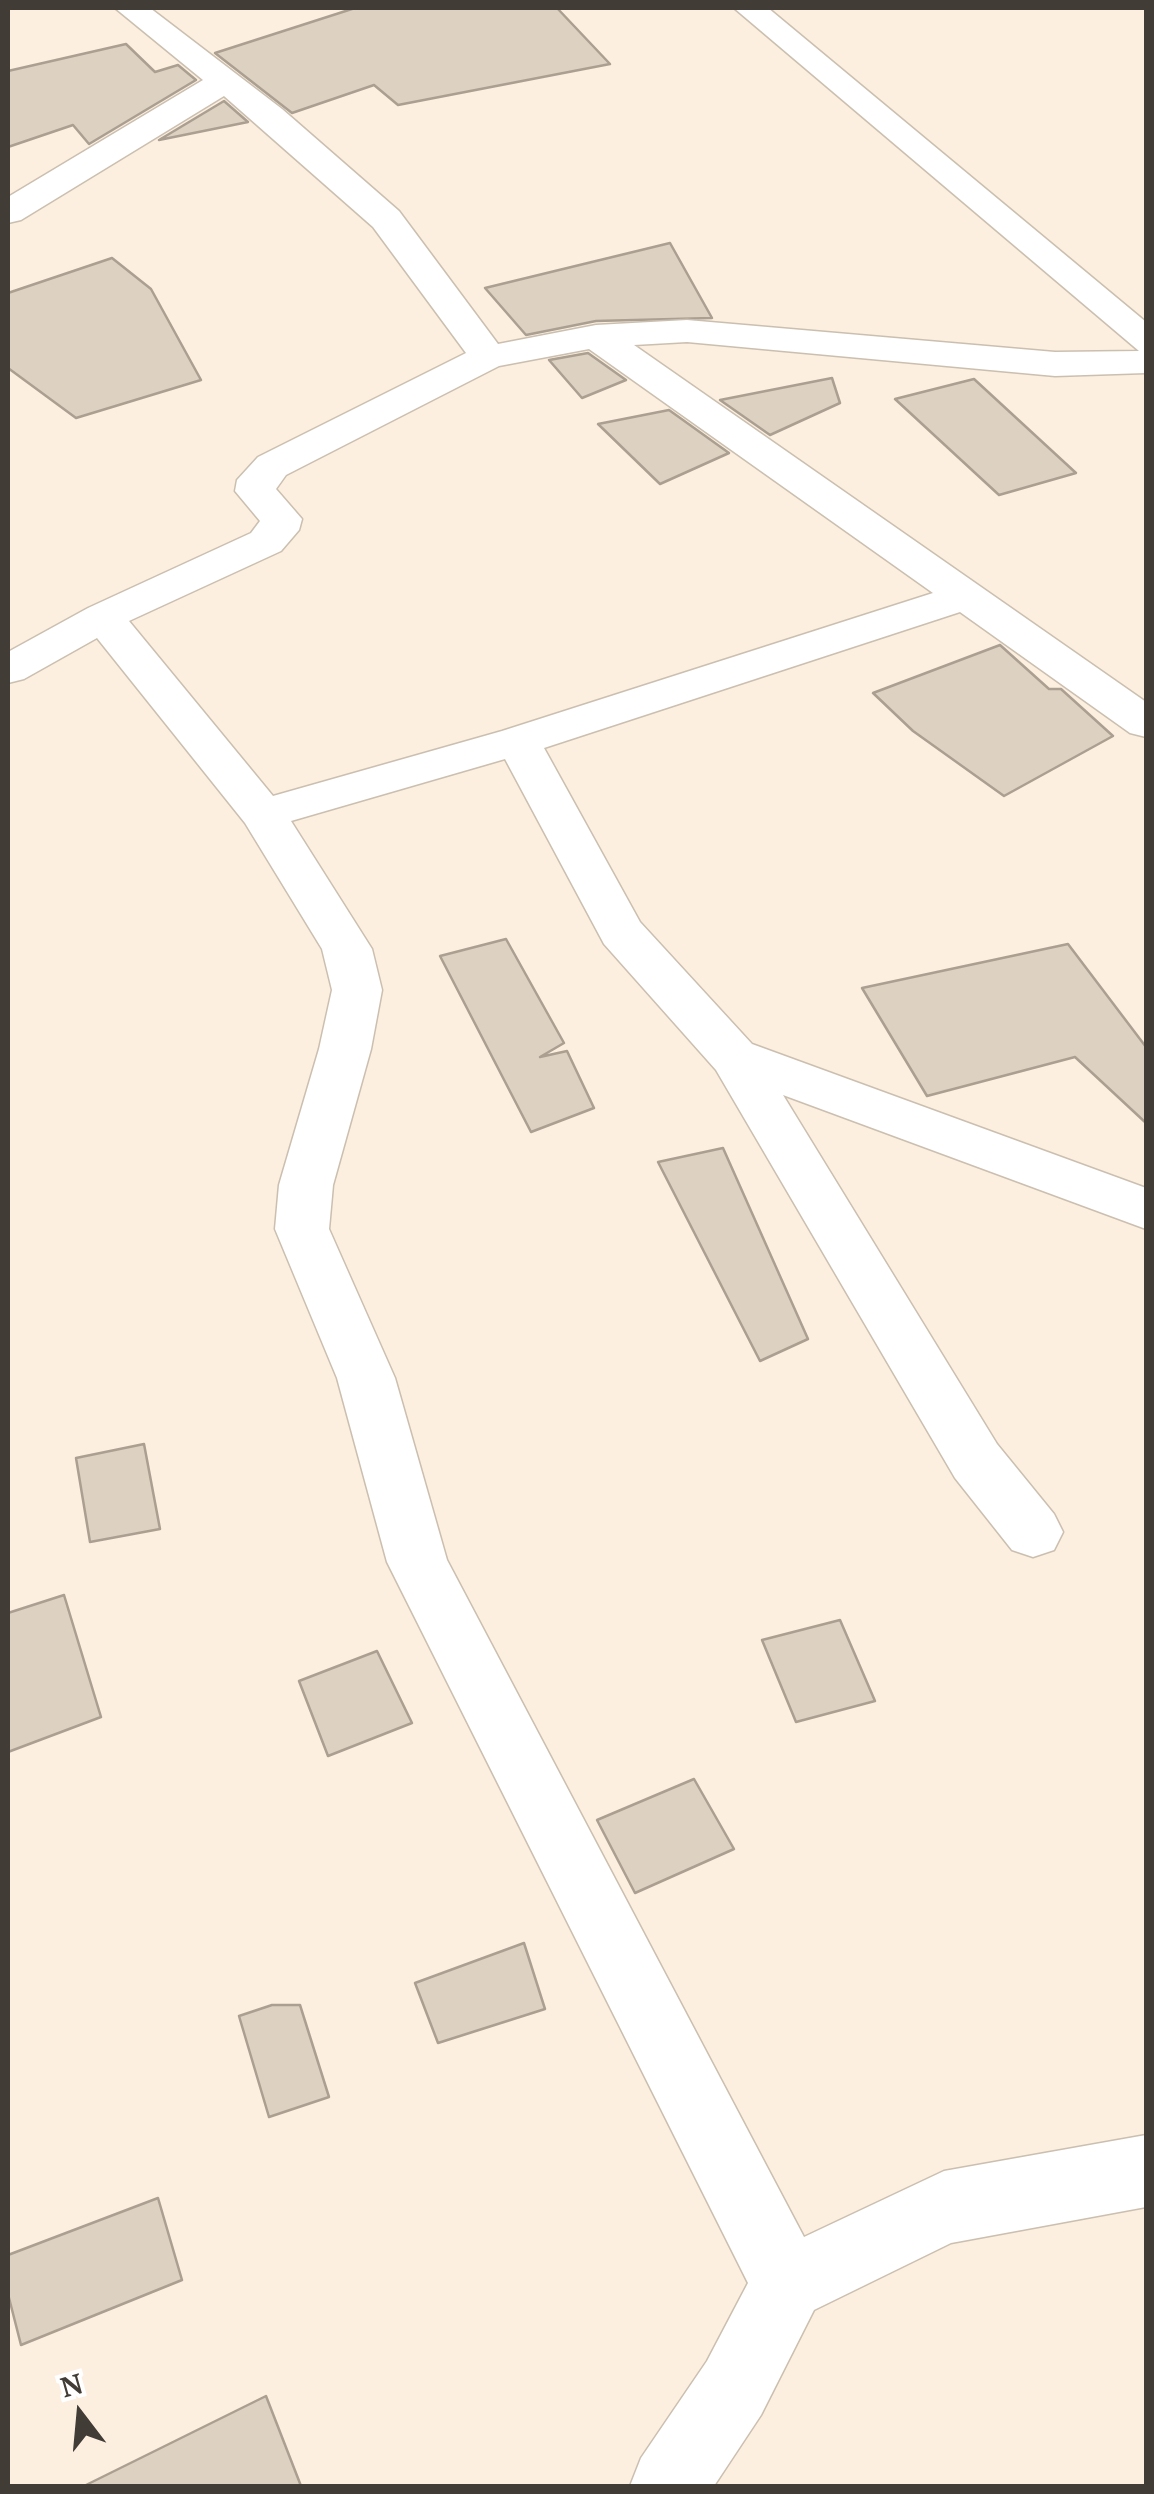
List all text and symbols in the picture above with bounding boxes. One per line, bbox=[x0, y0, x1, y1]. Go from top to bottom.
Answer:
north arrow bbox=[30, 2364, 130, 2464]
text: N bbox=[56, 2364, 87, 2405]

